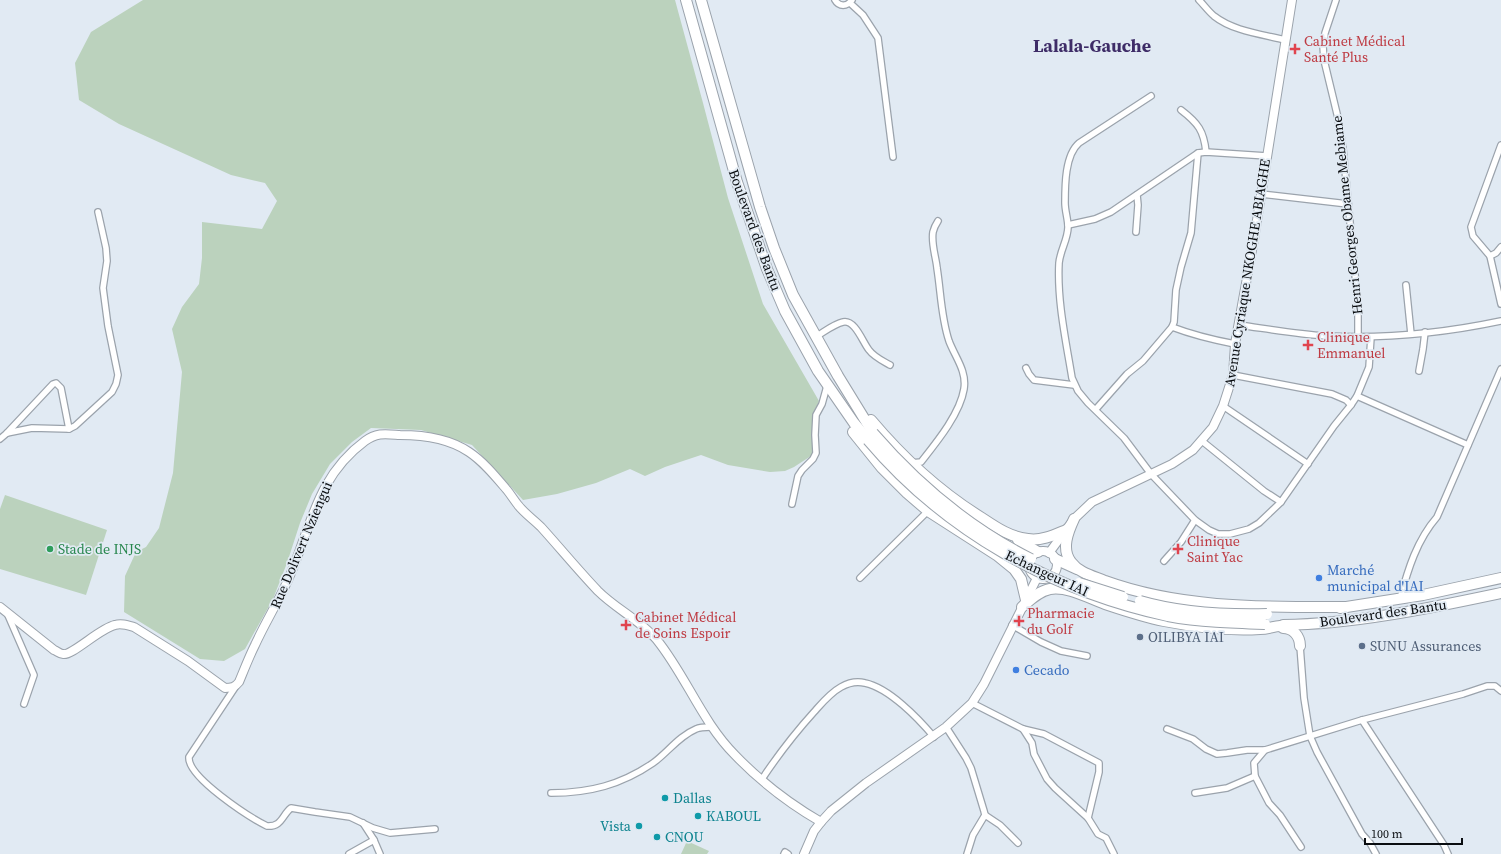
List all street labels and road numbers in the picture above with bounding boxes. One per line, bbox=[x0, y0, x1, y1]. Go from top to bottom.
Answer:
street label: Henri Georges Obame Mebiame bbox=[1327, 115, 1367, 315]
street label: Avenue Cyriaque NKOGHE ABIAGHE bbox=[1219, 158, 1275, 388]
street label: Boulevard des Bantu bbox=[724, 166, 786, 294]
street label: Rue Dolivert Nziengui bbox=[265, 478, 337, 612]
street label: Echangeur IAI bbox=[1002, 545, 1092, 601]
street label: Boulevard des Bantu bbox=[1318, 594, 1448, 632]

